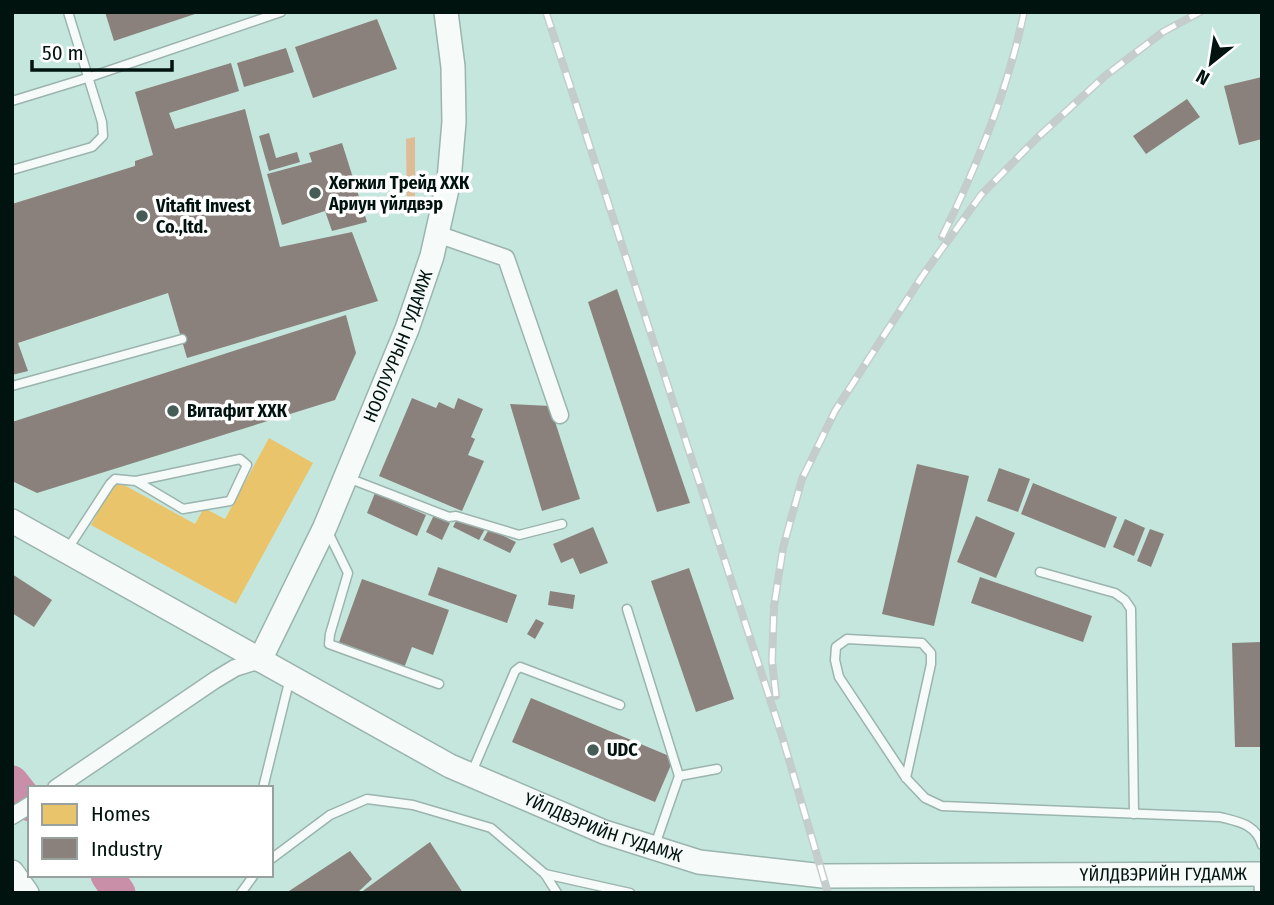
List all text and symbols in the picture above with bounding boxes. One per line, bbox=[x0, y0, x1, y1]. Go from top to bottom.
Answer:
scale bar bbox=[32, 28, 172, 72]
north arrow bbox=[1176, 28, 1246, 98]
text: 50 m bbox=[42, 40, 84, 66]
text: N bbox=[1192, 64, 1213, 90]
place label: Хөгжил Трейд ХХК Ариун үйлдвэр bbox=[328, 172, 470, 215]
marker: Хөгжил Трейд ХХК Ариун үйлдвэр bbox=[307, 185, 323, 201]
place label: Vitafit Invest Co.,ltd. bbox=[155, 195, 252, 238]
marker: Vitafit Invest Co.,ltd. bbox=[134, 208, 150, 224]
street label: НООЛУУРЫН ГУДАМЖ bbox=[359, 267, 438, 426]
place label: Витафит ХХК bbox=[187, 400, 288, 422]
marker: Витафит ХХК bbox=[165, 403, 181, 419]
place label: UDC bbox=[607, 739, 638, 761]
marker: UDC bbox=[585, 742, 601, 758]
legend bbox=[28, 786, 273, 877]
street label: YЙЛДВЭРИЙН ГУДАМЖ bbox=[521, 788, 685, 867]
text: Homes bbox=[91, 801, 150, 827]
text: Industry bbox=[91, 836, 163, 862]
street label: YЙЛДВЭРИЙН ГУДАМЖ bbox=[1079, 863, 1248, 886]

